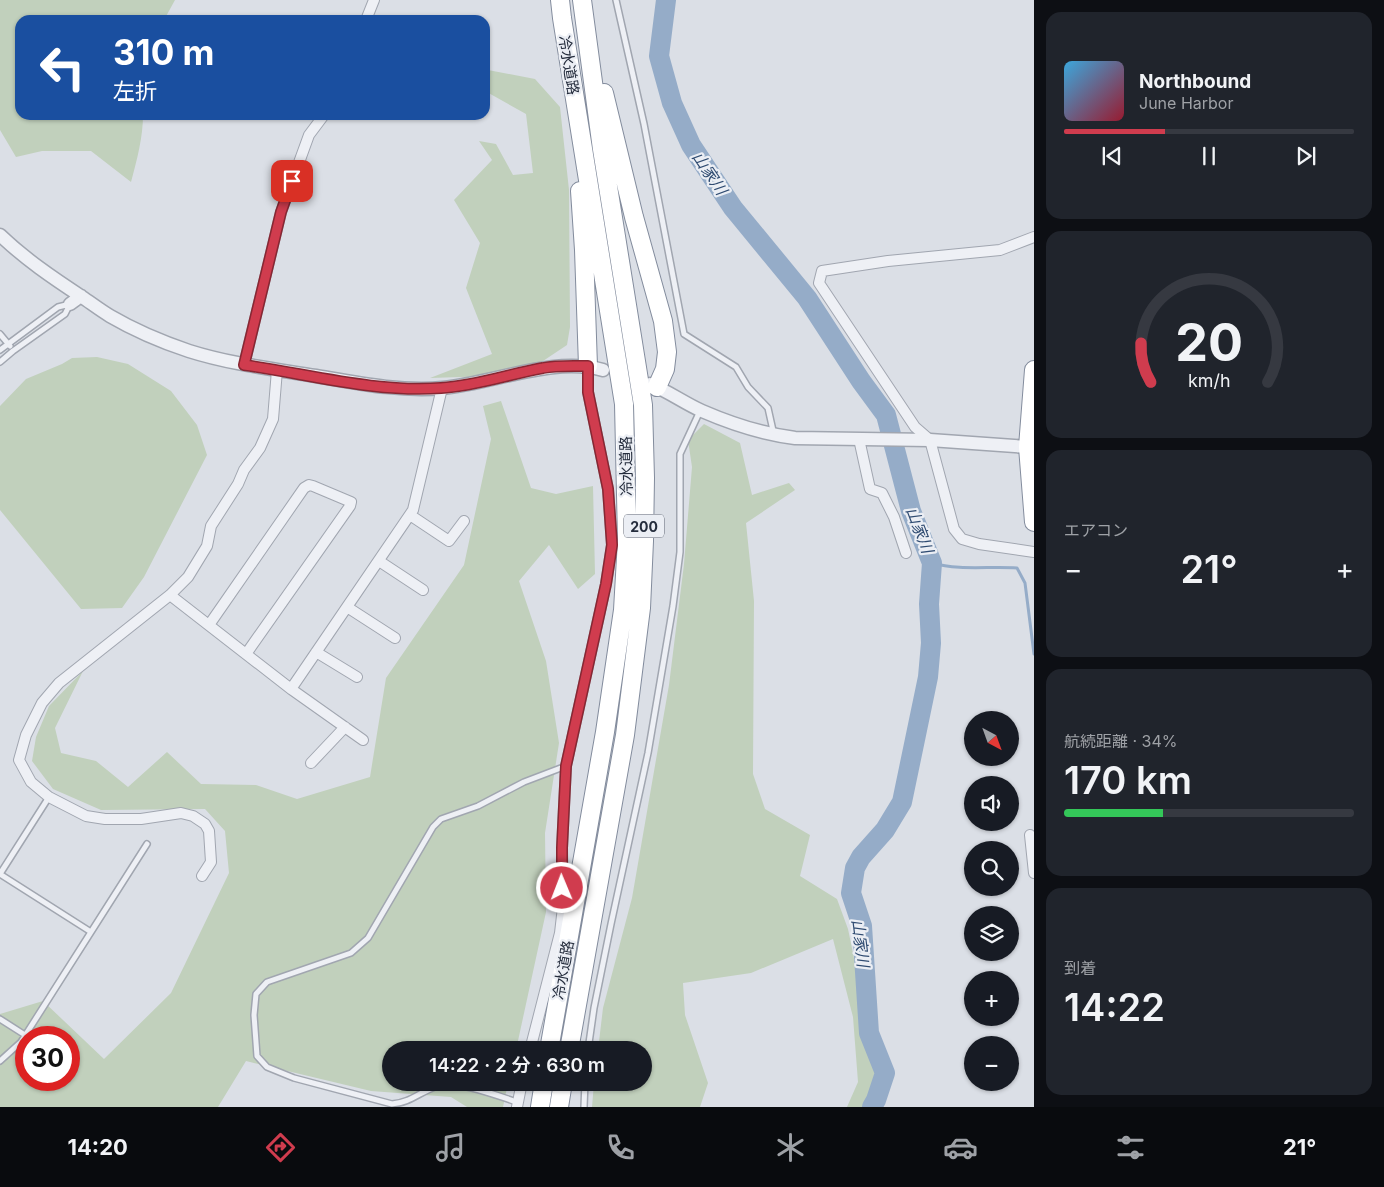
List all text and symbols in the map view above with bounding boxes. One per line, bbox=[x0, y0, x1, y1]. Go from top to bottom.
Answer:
text: 310 m bbox=[113, 31, 215, 73]
street label: 冷水道路 bbox=[555, 34, 583, 96]
icon: left bbox=[30, 35, 95, 100]
text: Northbound bbox=[1139, 70, 1251, 93]
text: 左折 bbox=[113, 78, 157, 104]
text: June Harbor bbox=[1139, 93, 1233, 113]
icon: previous bbox=[1098, 142, 1126, 170]
icon: pause bbox=[1195, 142, 1223, 170]
icon: next bbox=[1292, 142, 1320, 170]
water label: 山家川 bbox=[688, 148, 733, 200]
pin bbox=[271, 160, 313, 202]
icon: arrive bbox=[278, 167, 306, 195]
text: 20 bbox=[1175, 311, 1243, 374]
text: km/h bbox=[1188, 370, 1230, 391]
street label: 冷水道路 bbox=[616, 436, 636, 496]
water label: 山家川 bbox=[902, 504, 939, 558]
road number: 200 bbox=[624, 514, 664, 538]
text: エアコン bbox=[1064, 520, 1128, 540]
text: 21° bbox=[1180, 546, 1238, 592]
text: − bbox=[1064, 552, 1083, 586]
text: + bbox=[1335, 552, 1354, 586]
north arrow bbox=[964, 711, 1019, 766]
map controls bbox=[964, 711, 1019, 1091]
text: 航続距離 · 34% bbox=[1064, 731, 1178, 751]
text: 170 km bbox=[1064, 757, 1192, 803]
button: sound bbox=[964, 776, 1019, 831]
button: search bbox=[964, 841, 1019, 896]
position arrow bbox=[535, 861, 587, 913]
button: layers bbox=[964, 906, 1019, 961]
water label: 山家川 bbox=[848, 918, 874, 970]
street label: 冷水道路 bbox=[548, 939, 578, 1001]
text: 到着 bbox=[1064, 958, 1096, 978]
button: + bbox=[964, 971, 1019, 1026]
text: 14:22 bbox=[1064, 984, 1165, 1030]
speed limit sign: 30 bbox=[15, 1026, 80, 1091]
button: − bbox=[964, 1036, 1019, 1091]
text: 14:22 · 2 分 · 630 m bbox=[429, 1054, 605, 1077]
icon: directions bbox=[263, 1130, 298, 1165]
icon: music bbox=[433, 1130, 468, 1165]
icon: phone bbox=[603, 1130, 638, 1165]
icon: climate bbox=[773, 1130, 808, 1165]
icon: car bbox=[943, 1130, 978, 1165]
icon: filters bbox=[1113, 1130, 1148, 1165]
text: 14:20 bbox=[68, 1134, 128, 1160]
text: 21° bbox=[1283, 1134, 1316, 1160]

